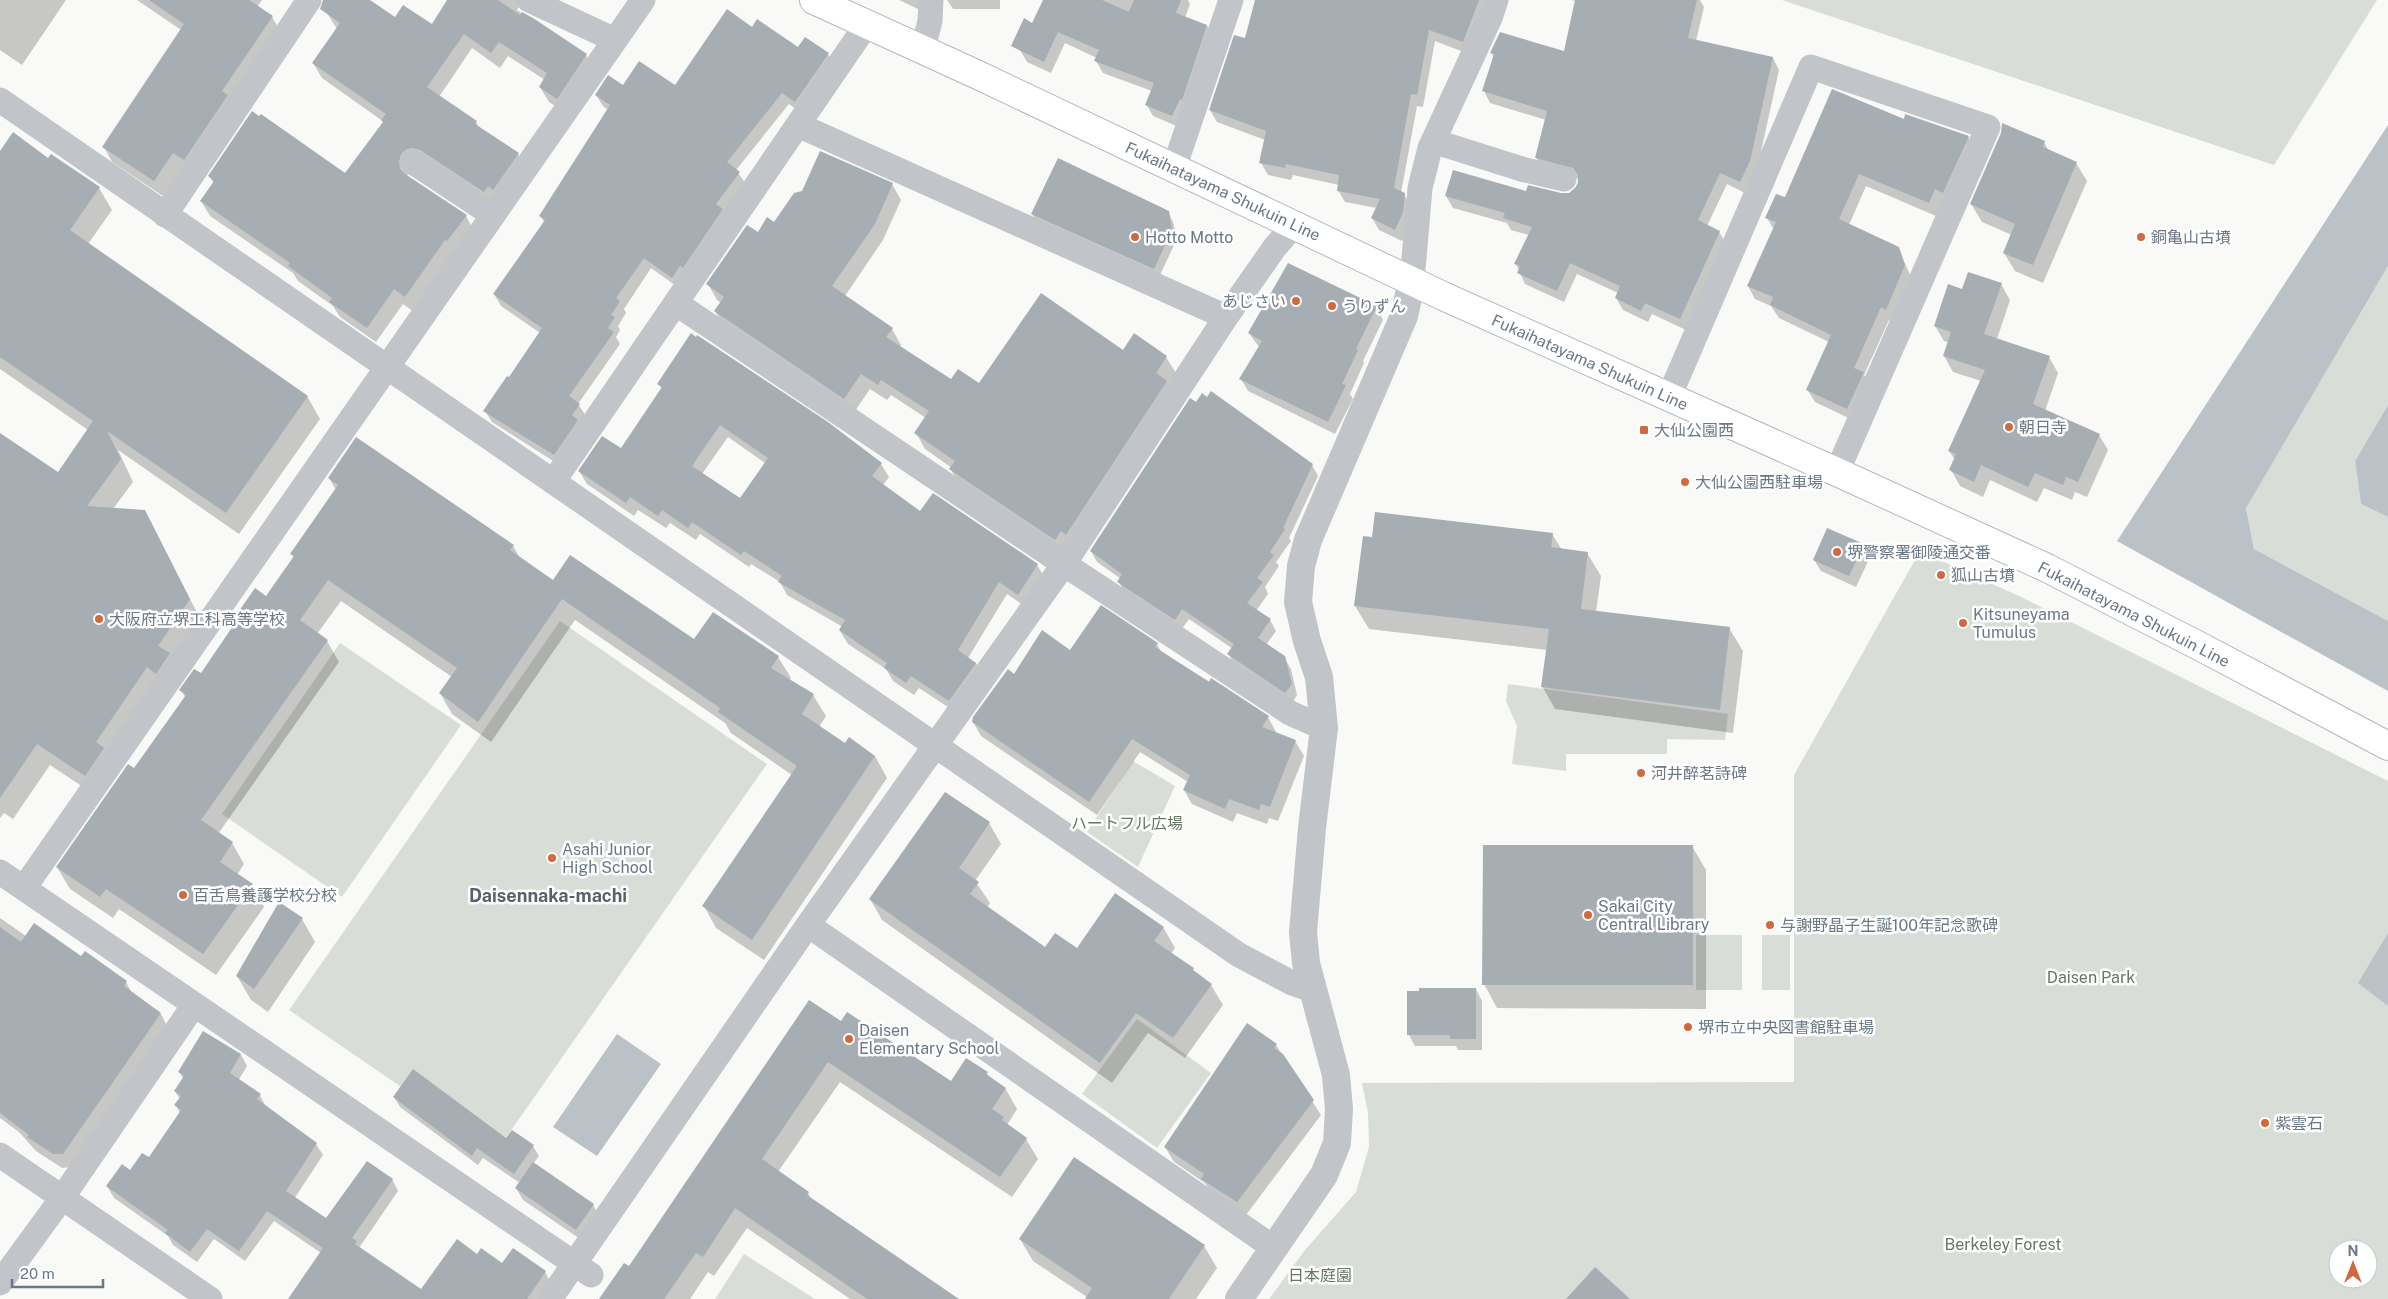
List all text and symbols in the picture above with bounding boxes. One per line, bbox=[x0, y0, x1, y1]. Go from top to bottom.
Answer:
street label: Fukaihatayama Shukuin Line bbox=[1122, 138, 1323, 245]
place label: Hotto Motto bbox=[1145, 228, 1233, 247]
place label: 銅亀山古墳 bbox=[2151, 228, 2231, 247]
marker: Hotto Motto bbox=[1129, 231, 1141, 243]
marker: 銅亀山古墳 bbox=[2135, 231, 2147, 243]
place label: あじさい bbox=[1222, 292, 1286, 311]
marker: あじさい bbox=[1290, 295, 1302, 307]
place label: うりずん bbox=[1342, 297, 1406, 316]
marker: うりずん bbox=[1326, 300, 1338, 312]
street label: Fukaihatayama Shukuin Line bbox=[1489, 310, 1691, 414]
place label: 朝日寺 bbox=[2019, 418, 2067, 437]
place label: 大仙公園西 bbox=[1654, 421, 1734, 440]
marker: 朝日寺 bbox=[2003, 421, 2015, 433]
marker: 大仙公園西 bbox=[1638, 424, 1650, 436]
place label: 大仙公園西駐車場 bbox=[1695, 473, 1823, 492]
marker: 大仙公園西駐車場 bbox=[1679, 476, 1691, 488]
place label: 堺警察署御陵通交番 bbox=[1847, 543, 1991, 562]
marker: 堺警察署御陵通交番 bbox=[1831, 546, 1843, 558]
street label: Fukaihatayama Shukuin Line bbox=[2035, 558, 2233, 671]
place label: 狐山古墳 bbox=[1951, 566, 2015, 585]
marker: 狐山古墳 bbox=[1935, 569, 1947, 581]
place label: Kitsuneyama Tumulus bbox=[1973, 605, 2070, 642]
place label: 大阪府立堺工科高等学校 bbox=[109, 610, 285, 629]
marker: 大阪府立堺工科高等学校 bbox=[93, 613, 105, 625]
marker: Kitsuneyama Tumulus bbox=[1957, 617, 1969, 629]
place label: 河井醉茗詩碑 bbox=[1651, 764, 1747, 783]
marker: 河井醉茗詩碑 bbox=[1635, 767, 1647, 779]
park label: ハートフル広場 bbox=[1071, 814, 1183, 833]
place label: Asahi Junior High School bbox=[562, 840, 653, 877]
marker: Asahi Junior High School bbox=[546, 852, 558, 864]
district label: Daisennaka-machi bbox=[469, 885, 627, 906]
place label: 百舌鳥養護学校分校 bbox=[193, 886, 337, 905]
marker: 百舌鳥養護学校分校 bbox=[177, 889, 189, 901]
place label: Sakai City Central Library bbox=[1598, 897, 1710, 934]
marker: Sakai City Central Library bbox=[1582, 909, 1594, 921]
place label: 与謝野晶子生誕100年記念歌碑 bbox=[1780, 916, 1998, 935]
marker: 与謝野晶子生誕100年記念歌碑 bbox=[1764, 919, 1776, 931]
park label: Daisen Park bbox=[2047, 968, 2135, 987]
place label: 堺市立中央図書館駐車場 bbox=[1698, 1018, 1874, 1037]
place label: Daisen Elementary School bbox=[859, 1021, 1000, 1058]
marker: 堺市立中央図書館駐車場 bbox=[1682, 1021, 1694, 1033]
marker: Daisen Elementary School bbox=[843, 1033, 855, 1045]
place label: 紫雲石 bbox=[2275, 1114, 2323, 1133]
marker: 紫雲石 bbox=[2259, 1117, 2271, 1129]
park label: Berkeley Forest bbox=[1944, 1235, 2062, 1254]
north arrow bbox=[2328, 1239, 2378, 1289]
text: N bbox=[2348, 1243, 2358, 1259]
scale bar bbox=[12, 1256, 104, 1288]
text: 20 m bbox=[20, 1265, 55, 1282]
park label: 日本庭園 bbox=[1288, 1266, 1352, 1285]

